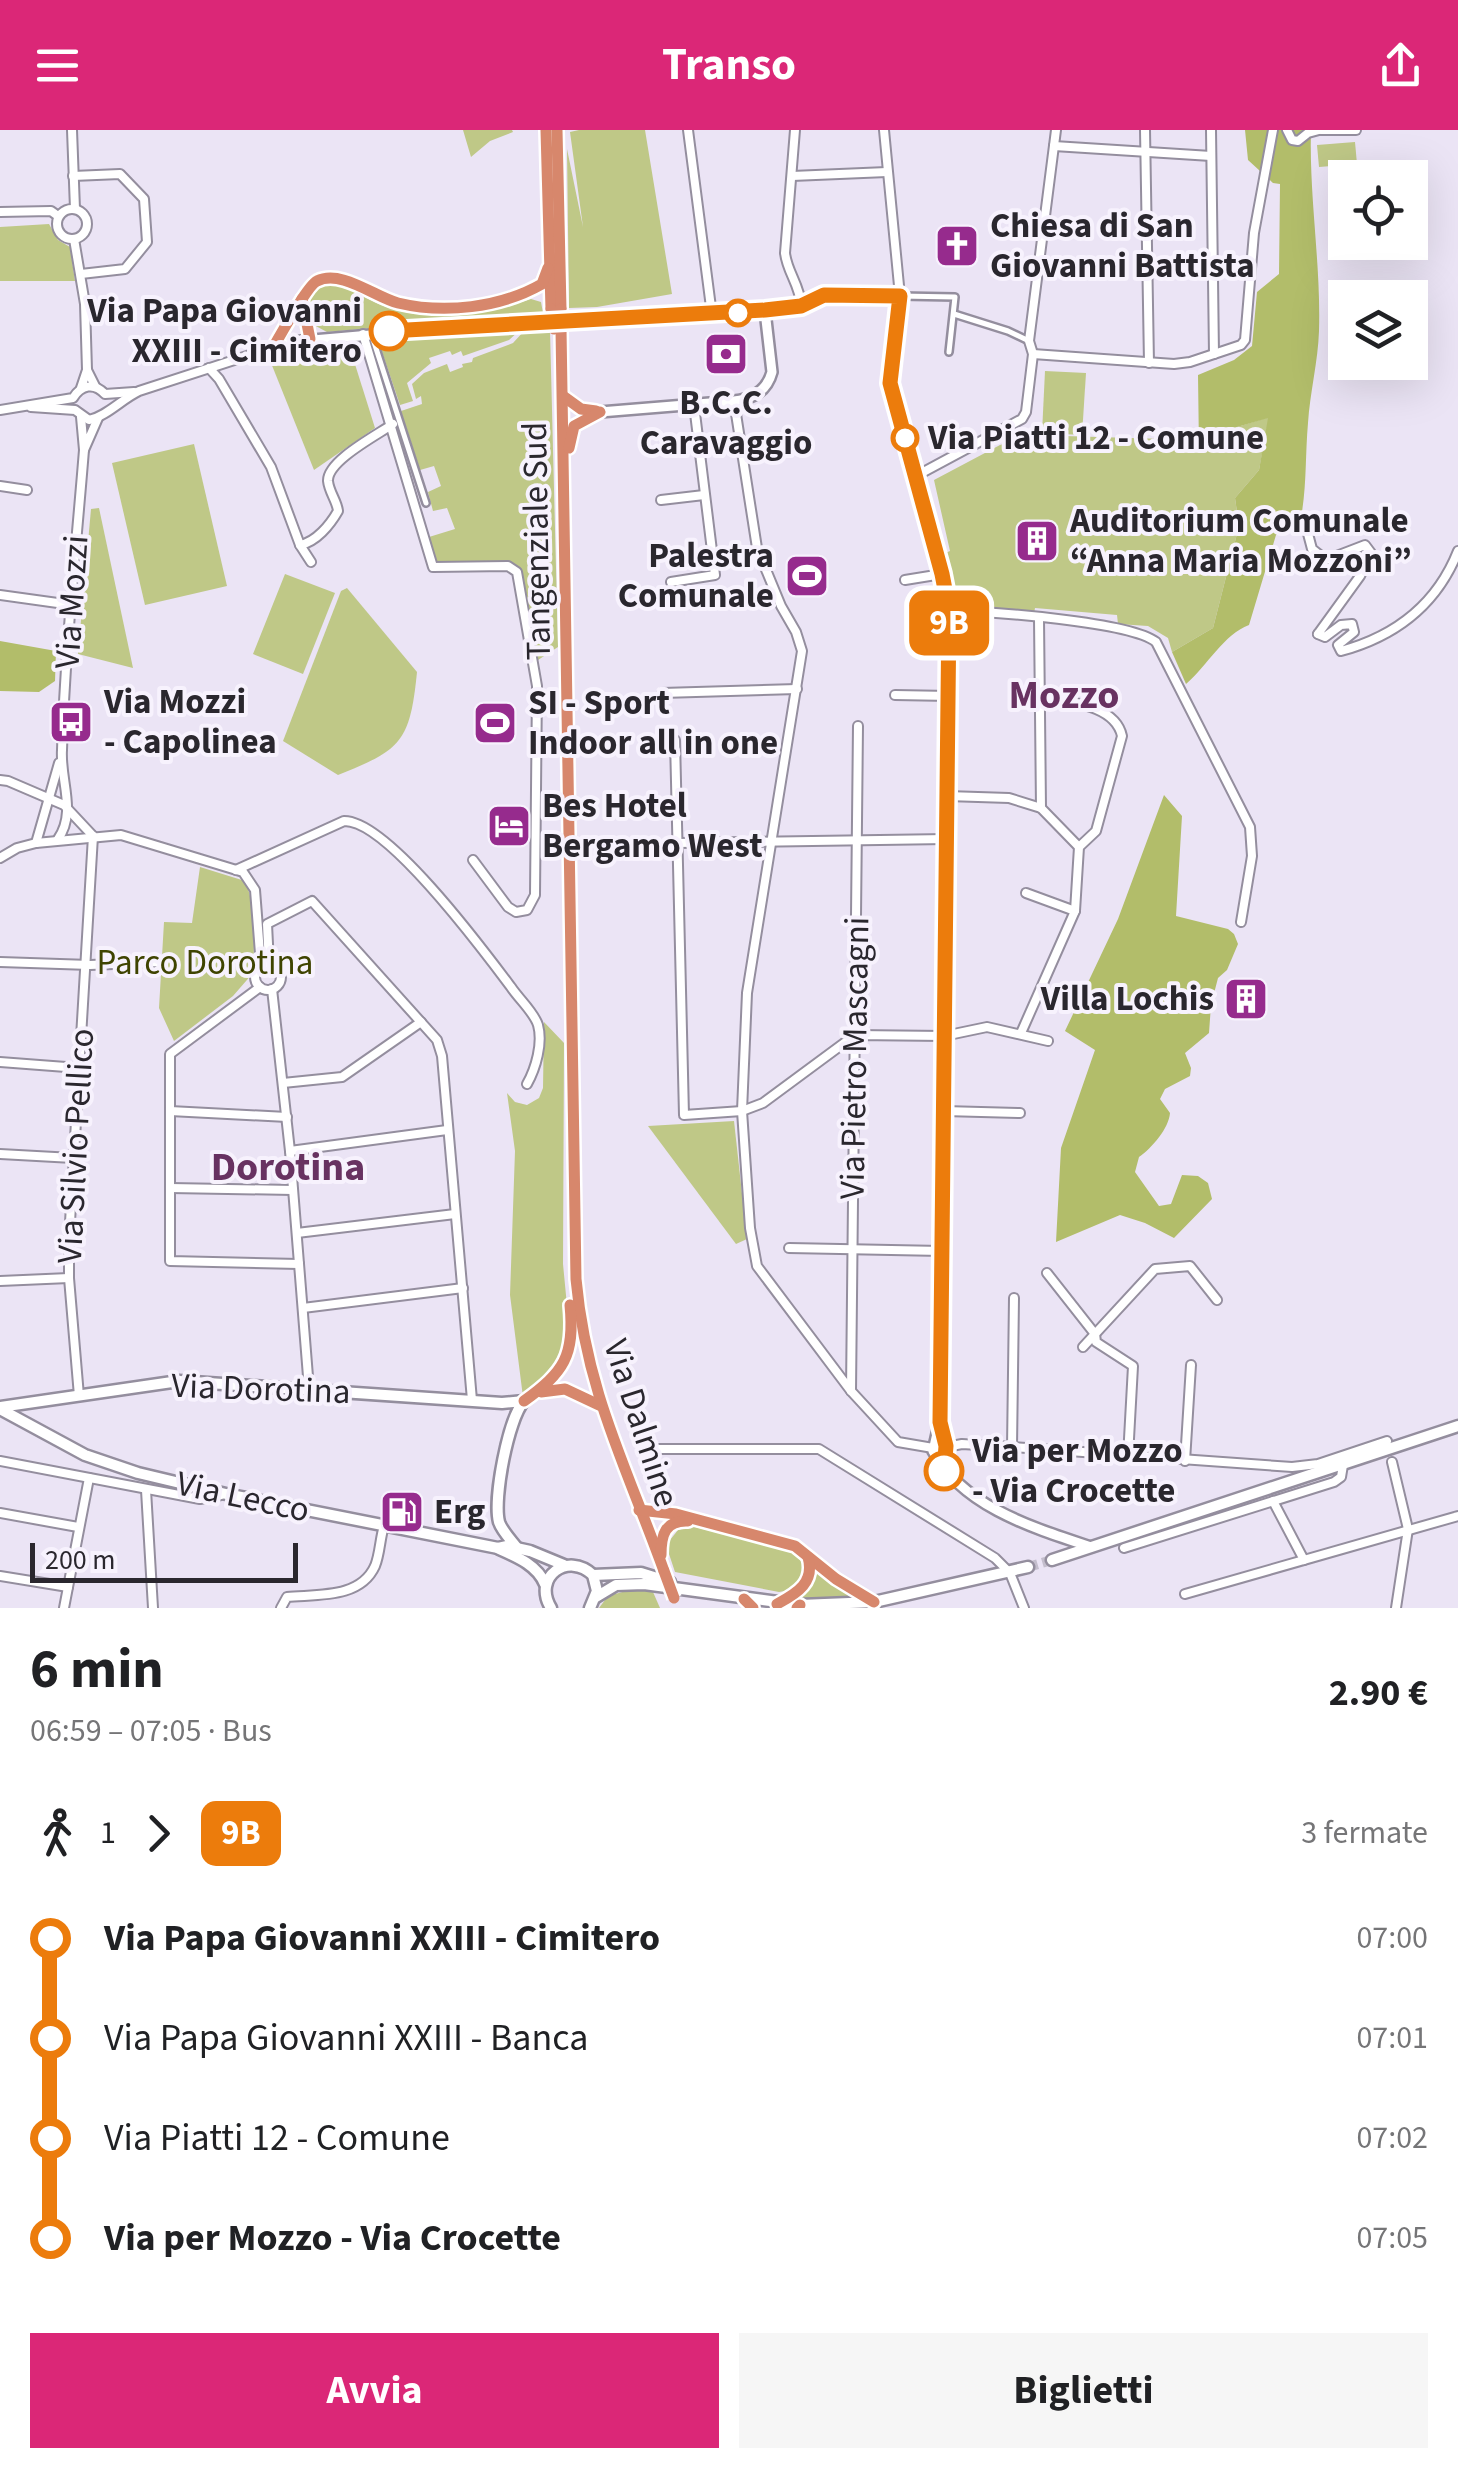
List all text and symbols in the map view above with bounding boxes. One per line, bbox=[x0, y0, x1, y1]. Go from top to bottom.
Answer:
text: Transo bbox=[662, 33, 796, 97]
icon: menu bbox=[30, 38, 85, 93]
icon: share bbox=[1373, 38, 1428, 93]
map controls bbox=[1328, 160, 1428, 380]
button: locate bbox=[1328, 160, 1428, 260]
place label: Chiesa di San Giovanni Battista bbox=[990, 201, 1255, 291]
church icon: Chiesa di San Giovanni Battista bbox=[934, 223, 980, 269]
button: layers bbox=[1328, 280, 1428, 380]
place label: Via Papa Giovanni XXIII - Cimitero bbox=[86, 286, 362, 376]
unlabelled marker bbox=[725, 300, 751, 326]
marker: Via Papa Giovanni XXIII - Cimitero bbox=[370, 312, 408, 350]
bank icon: B.C.C. Caravaggio bbox=[703, 331, 749, 377]
place label: B.C.C. Caravaggio bbox=[640, 378, 812, 468]
place label: Via Piatti 12 - Comune bbox=[927, 413, 1264, 463]
street label: Tangenziale Sud bbox=[510, 421, 564, 661]
marker: Via Piatti 12 - Comune bbox=[892, 425, 918, 451]
place label: Auditorium Comunale “Anna Maria Mozzoni” bbox=[1069, 496, 1412, 586]
building icon: Auditorium Comunale “Anna Maria Mozzoni” bbox=[1014, 518, 1060, 564]
place label: Palestra Comunale bbox=[618, 531, 774, 621]
street label: Via Mozzi bbox=[42, 533, 102, 671]
sports icon: Palestra Comunale bbox=[784, 553, 830, 599]
line badge: 9B bbox=[904, 590, 994, 656]
text: 9B bbox=[929, 598, 969, 648]
district label: Mozzo bbox=[1009, 667, 1119, 724]
place label: Via Mozzi - Capolinea bbox=[103, 677, 277, 767]
place label: SI - Sport Indoor all in one bbox=[528, 678, 778, 768]
bus stop icon: Via Mozzi - Capolinea bbox=[48, 699, 94, 745]
sports icon: SI - Sport Indoor all in one bbox=[472, 700, 518, 746]
place label: Bes Hotel Bergamo West bbox=[542, 781, 763, 871]
hotel icon: Bes Hotel Bergamo West bbox=[486, 803, 532, 849]
street label: Via Pietro Mascagni bbox=[828, 916, 882, 1200]
park label: Parco Dorotina bbox=[97, 938, 313, 988]
place label: Villa Lochis bbox=[1040, 974, 1214, 1024]
building icon: Villa Lochis bbox=[1223, 976, 1269, 1022]
street label: Via Silvio Pellico bbox=[45, 1027, 107, 1265]
district label: Dorotina bbox=[211, 1139, 365, 1196]
street label: Via Dalmine bbox=[590, 1333, 692, 1513]
street label: Via Dorotina bbox=[171, 1361, 351, 1417]
place label: Via per Mozzo - Via Crocette bbox=[971, 1426, 1183, 1516]
marker: Via per Mozzo - Via Crocette bbox=[925, 1452, 963, 1490]
street label: Via Lecco bbox=[172, 1459, 314, 1535]
place label: Erg bbox=[434, 1487, 486, 1537]
fuel station icon: Erg bbox=[379, 1489, 425, 1535]
scale bar bbox=[30, 1538, 298, 1582]
text: 200 m bbox=[45, 1540, 116, 1580]
text: 6 min bbox=[30, 1631, 164, 1709]
text: 2.90 € bbox=[1329, 1666, 1428, 1720]
text: 06:59 – 07:05 · Bus bbox=[30, 1708, 272, 1754]
icon: walk bbox=[30, 1806, 85, 1861]
icon: forward bbox=[131, 1806, 186, 1861]
text: 9B bbox=[221, 1808, 261, 1858]
text: 1 bbox=[100, 1810, 116, 1856]
text: 3 fermate bbox=[1301, 1810, 1428, 1856]
text: Via Papa Giovanni XXIII - Cimitero bbox=[104, 1911, 660, 1965]
text: 07:00 bbox=[1356, 1915, 1428, 1961]
text: Via Papa Giovanni XXIII - Banca bbox=[104, 2011, 588, 2065]
text: 07:01 bbox=[1356, 2015, 1428, 2061]
text: Via Piatti 12 - Comune bbox=[104, 2111, 450, 2165]
text: 07:02 bbox=[1356, 2115, 1428, 2161]
text: Via per Mozzo - Via Crocette bbox=[104, 2211, 561, 2265]
text: 07:05 bbox=[1356, 2215, 1428, 2261]
button: Avvia bbox=[30, 2333, 719, 2448]
button: Biglietti bbox=[739, 2333, 1428, 2448]

